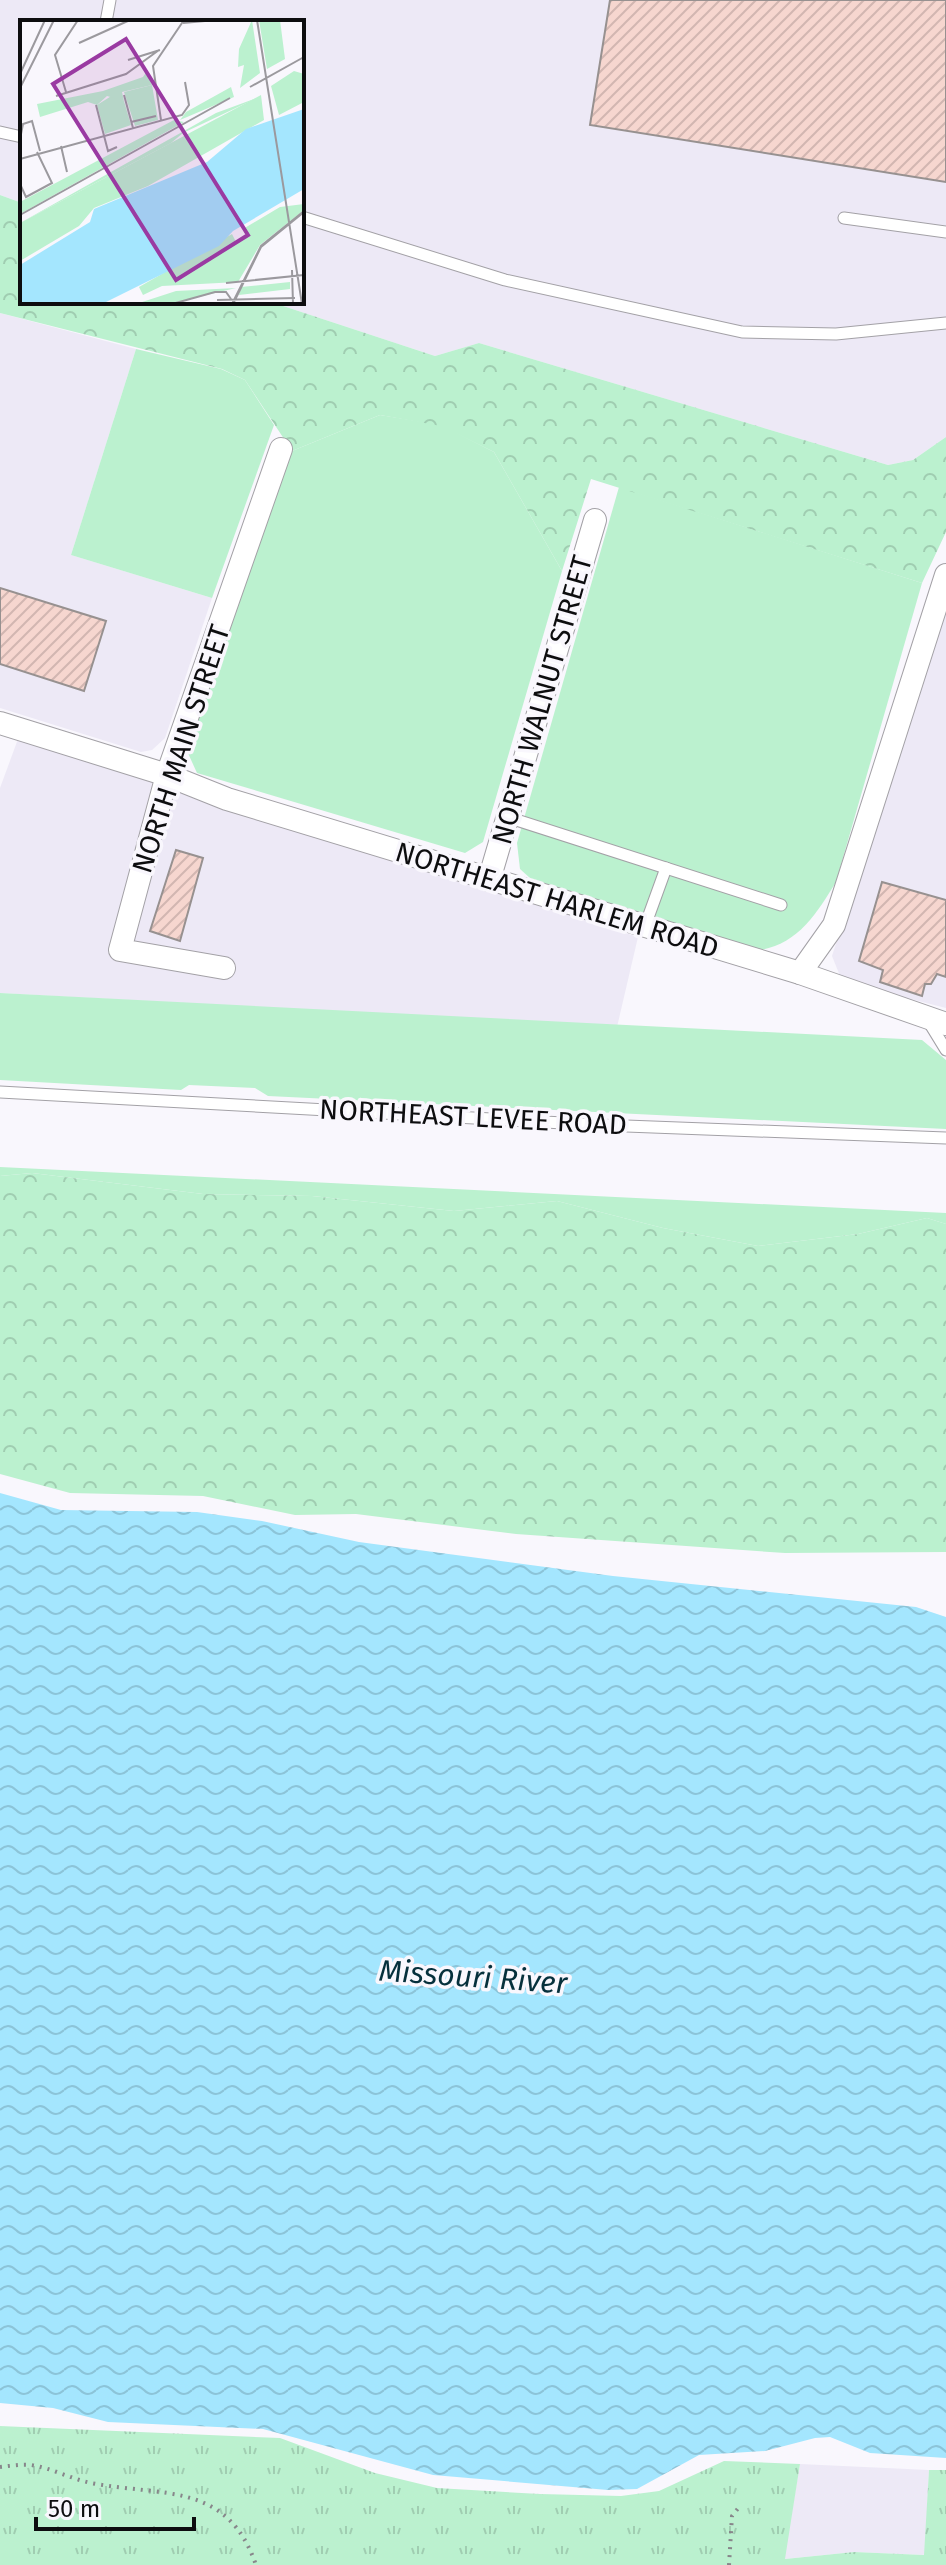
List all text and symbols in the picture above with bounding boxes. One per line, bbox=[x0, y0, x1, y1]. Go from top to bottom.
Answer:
inset map bbox=[20, 20, 304, 304]
street label: NORTH WALNUT STREET bbox=[485, 551, 599, 848]
street label: NORTH MAIN STREET bbox=[125, 620, 237, 877]
street label: NORTHEAST HARLEM ROAD bbox=[392, 835, 722, 965]
street label: NORTHEAST LEVEE ROAD bbox=[318, 1092, 628, 1142]
water label: Missouri River bbox=[378, 1952, 570, 2002]
scale bar bbox=[36, 2481, 194, 2531]
text: 50 m bbox=[48, 2495, 100, 2523]

